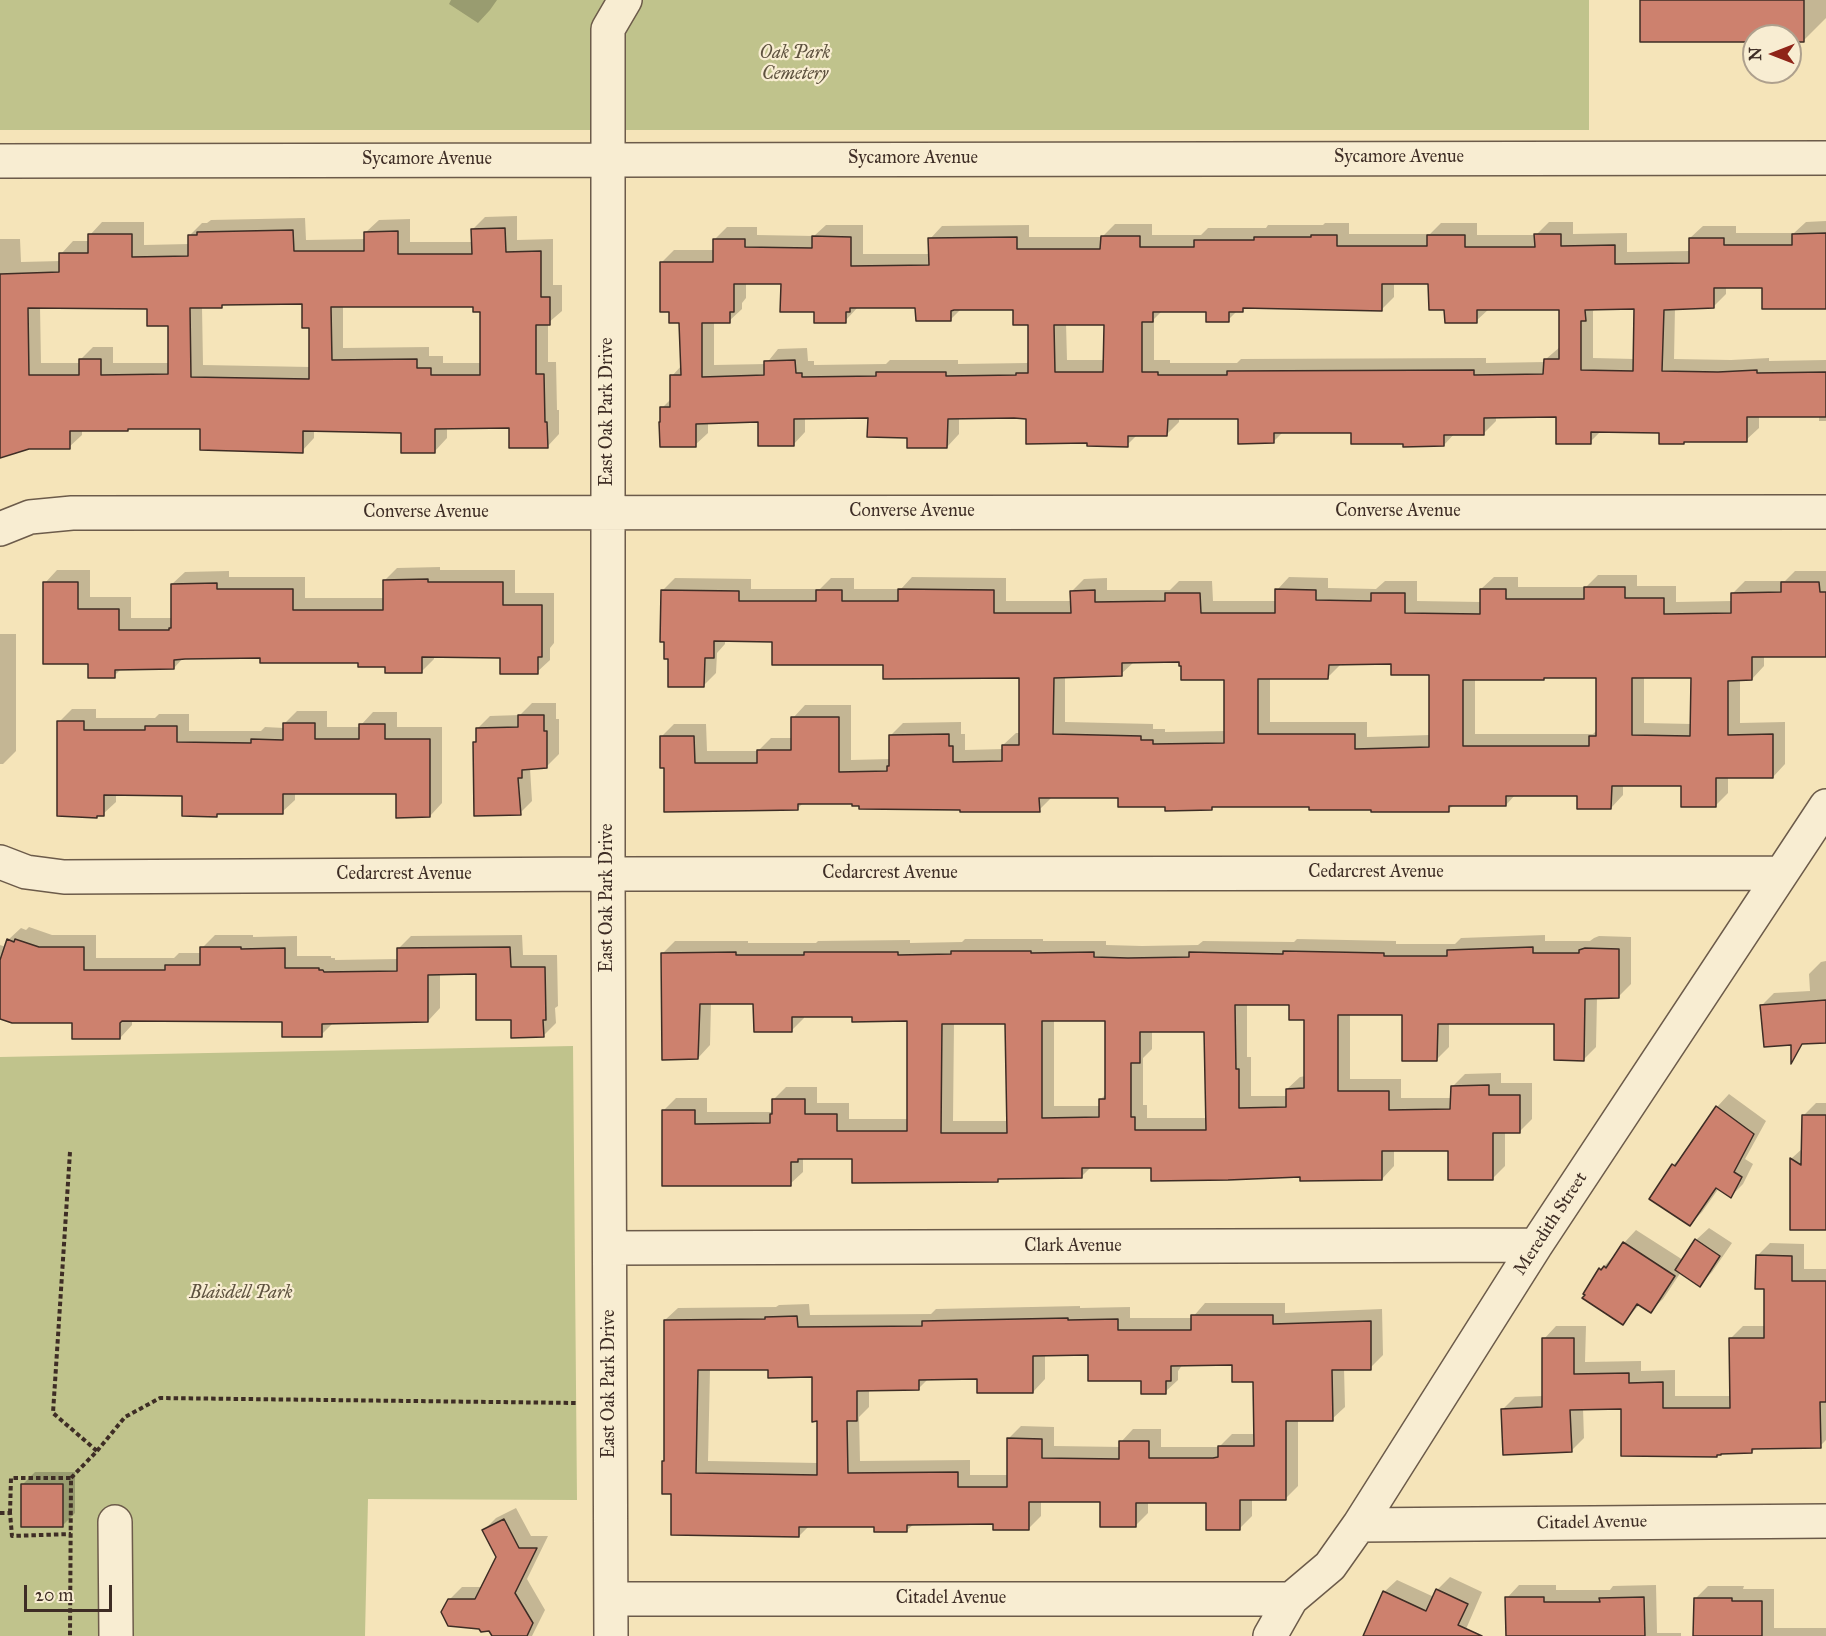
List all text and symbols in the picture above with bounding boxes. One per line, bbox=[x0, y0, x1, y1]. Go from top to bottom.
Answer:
north arrow bbox=[1742, 24, 1802, 84]
park label: Oak Park Cemetery bbox=[760, 43, 830, 86]
text: N bbox=[1746, 47, 1765, 61]
street label: Sycamore Avenue bbox=[1334, 147, 1464, 169]
street label: Sycamore Avenue bbox=[848, 148, 978, 170]
street label: Sycamore Avenue bbox=[362, 149, 492, 171]
street label: East Oak Park Drive bbox=[597, 338, 619, 486]
street label: Converse Avenue bbox=[849, 501, 975, 523]
street label: Converse Avenue bbox=[1335, 501, 1461, 523]
street label: Converse Avenue bbox=[363, 502, 489, 524]
street label: East Oak Park Drive bbox=[597, 824, 619, 972]
street label: Cedarcrest Avenue bbox=[1308, 862, 1444, 884]
street label: Cedarcrest Avenue bbox=[822, 863, 958, 885]
street label: Cedarcrest Avenue bbox=[336, 864, 472, 886]
street label: Meredith Street bbox=[1510, 1168, 1592, 1280]
street label: Clark Avenue bbox=[1024, 1236, 1122, 1258]
park label: Blaisdell Park bbox=[190, 1283, 292, 1305]
street label: East Oak Park Drive bbox=[599, 1310, 621, 1458]
street label: Citadel Avenue bbox=[1537, 1511, 1647, 1535]
scale bar bbox=[27, 1573, 116, 1611]
text: 20 m bbox=[35, 1584, 73, 1606]
street label: Citadel Avenue bbox=[896, 1588, 1006, 1610]

